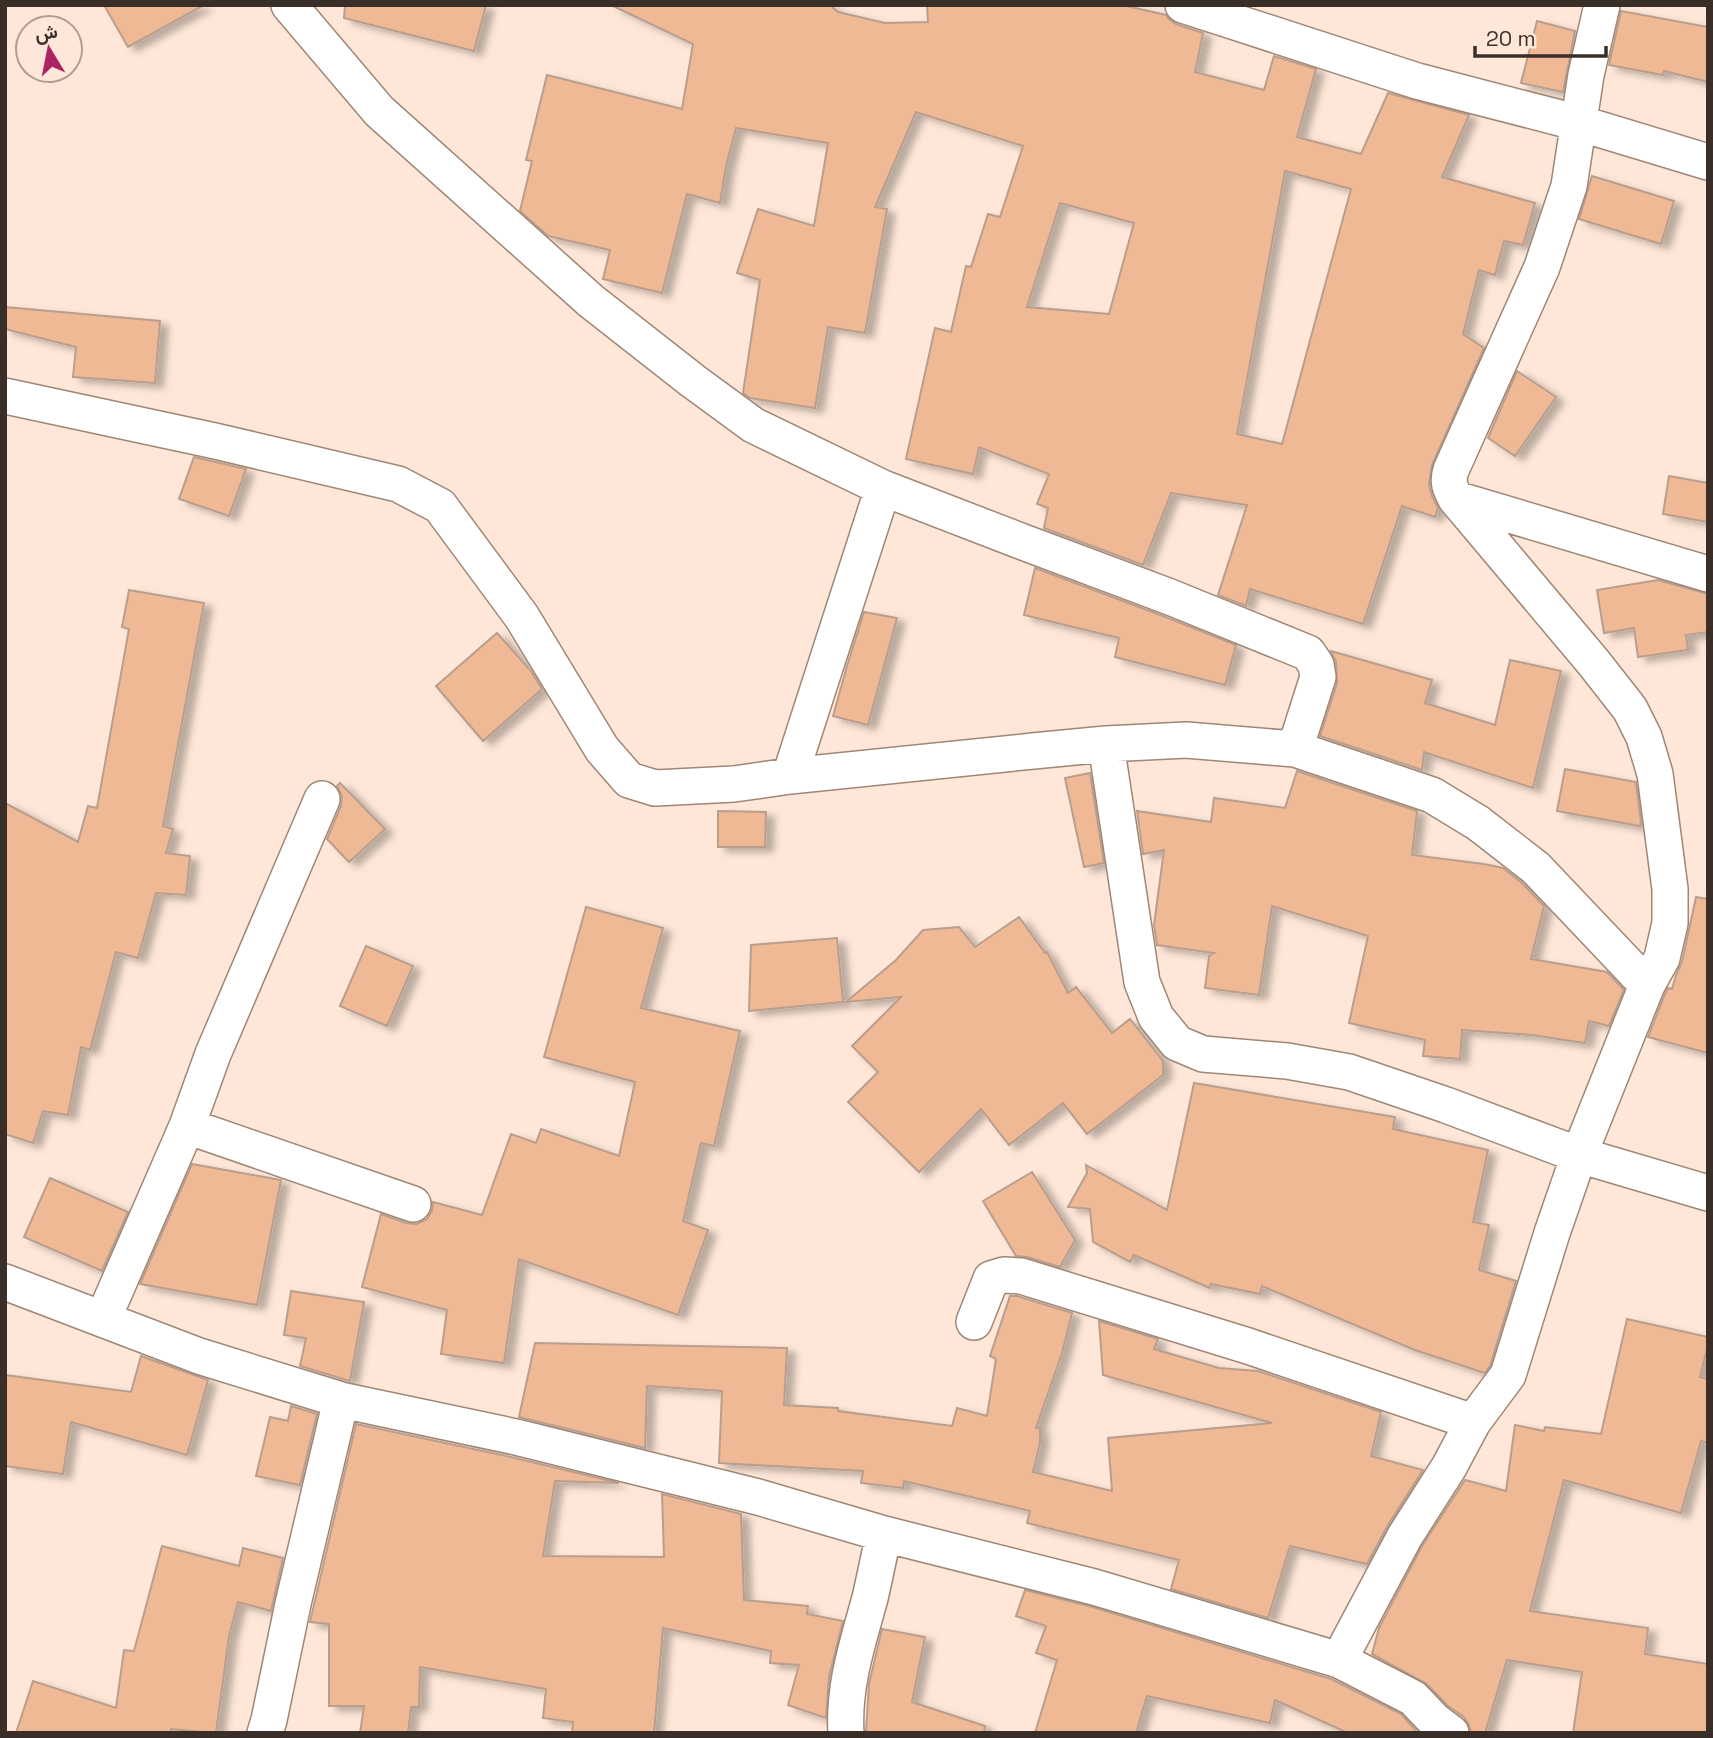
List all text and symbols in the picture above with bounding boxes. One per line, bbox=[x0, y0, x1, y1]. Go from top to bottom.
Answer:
north arrow bbox=[14, 14, 84, 84]
scale bar bbox=[1475, 14, 1606, 58]
text: ش bbox=[33, 18, 60, 47]
text: 20 m bbox=[1486, 25, 1536, 52]

